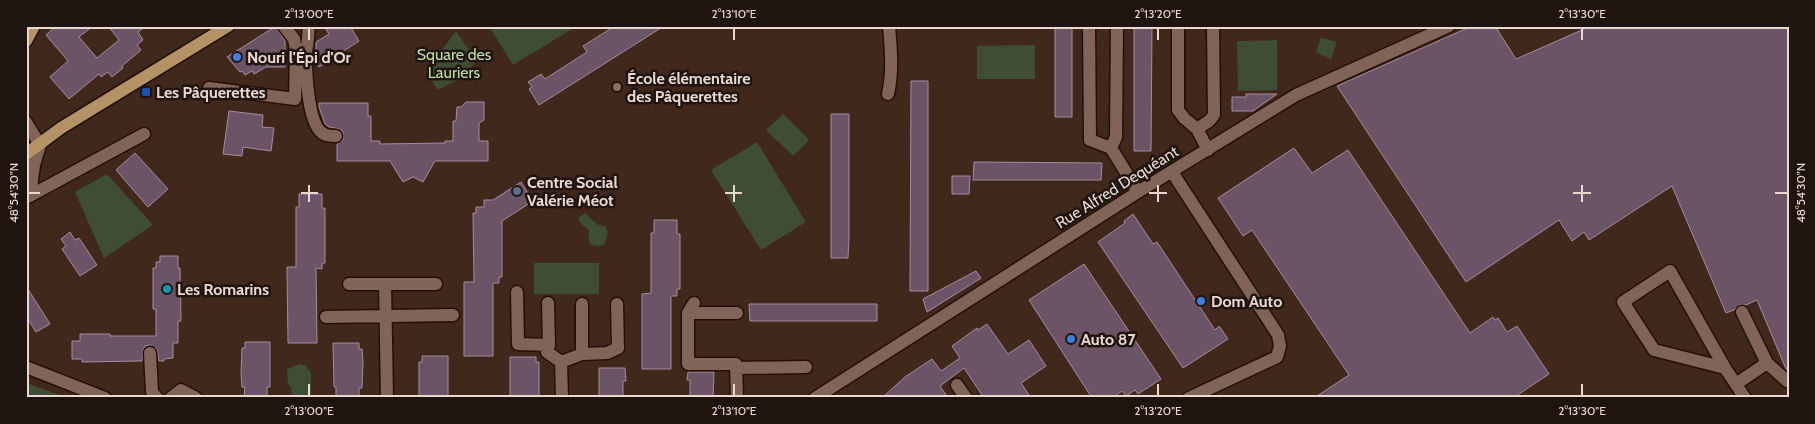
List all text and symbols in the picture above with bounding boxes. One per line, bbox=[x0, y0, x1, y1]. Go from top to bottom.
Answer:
text: 2°13'00"E bbox=[284, 6, 334, 21]
text: 2°13'10"E bbox=[711, 6, 757, 21]
text: 2°13'20"E bbox=[1134, 6, 1182, 21]
text: 2°13'30"E bbox=[1558, 6, 1606, 21]
park label: Square des Lauriers bbox=[417, 45, 492, 82]
place label: Nouri l'Épi d'Or bbox=[247, 48, 352, 67]
marker: Nouri l'Épi d'Or bbox=[231, 51, 243, 63]
place label: École élémentaire des Pâquerettes bbox=[627, 69, 750, 106]
marker: École élémentaire des Pâquerettes bbox=[611, 81, 623, 93]
place label: Les Pâquerettes bbox=[156, 83, 266, 102]
marker: Les Pâquerettes bbox=[140, 86, 152, 98]
street label: Rue Alfred Dequéant bbox=[1052, 141, 1182, 232]
text: 48°54'30"N bbox=[6, 163, 21, 223]
text: 48°54'30"N bbox=[1793, 163, 1808, 223]
place label: Centre Social Valérie Méot bbox=[527, 173, 618, 210]
marker: Centre Social Valérie Méot bbox=[511, 185, 523, 197]
place label: Les Romarins bbox=[177, 280, 269, 299]
marker: Les Romarins bbox=[161, 283, 173, 295]
place label: Dom Auto bbox=[1211, 292, 1282, 311]
marker: Dom Auto bbox=[1195, 295, 1207, 307]
place label: Auto 87 bbox=[1081, 330, 1136, 349]
marker: Auto 87 bbox=[1065, 333, 1077, 345]
text: 2°13'00"E bbox=[284, 403, 334, 418]
text: 2°13'10"E bbox=[711, 403, 757, 418]
text: 2°13'20"E bbox=[1134, 403, 1182, 418]
text: 2°13'30"E bbox=[1558, 403, 1606, 418]

